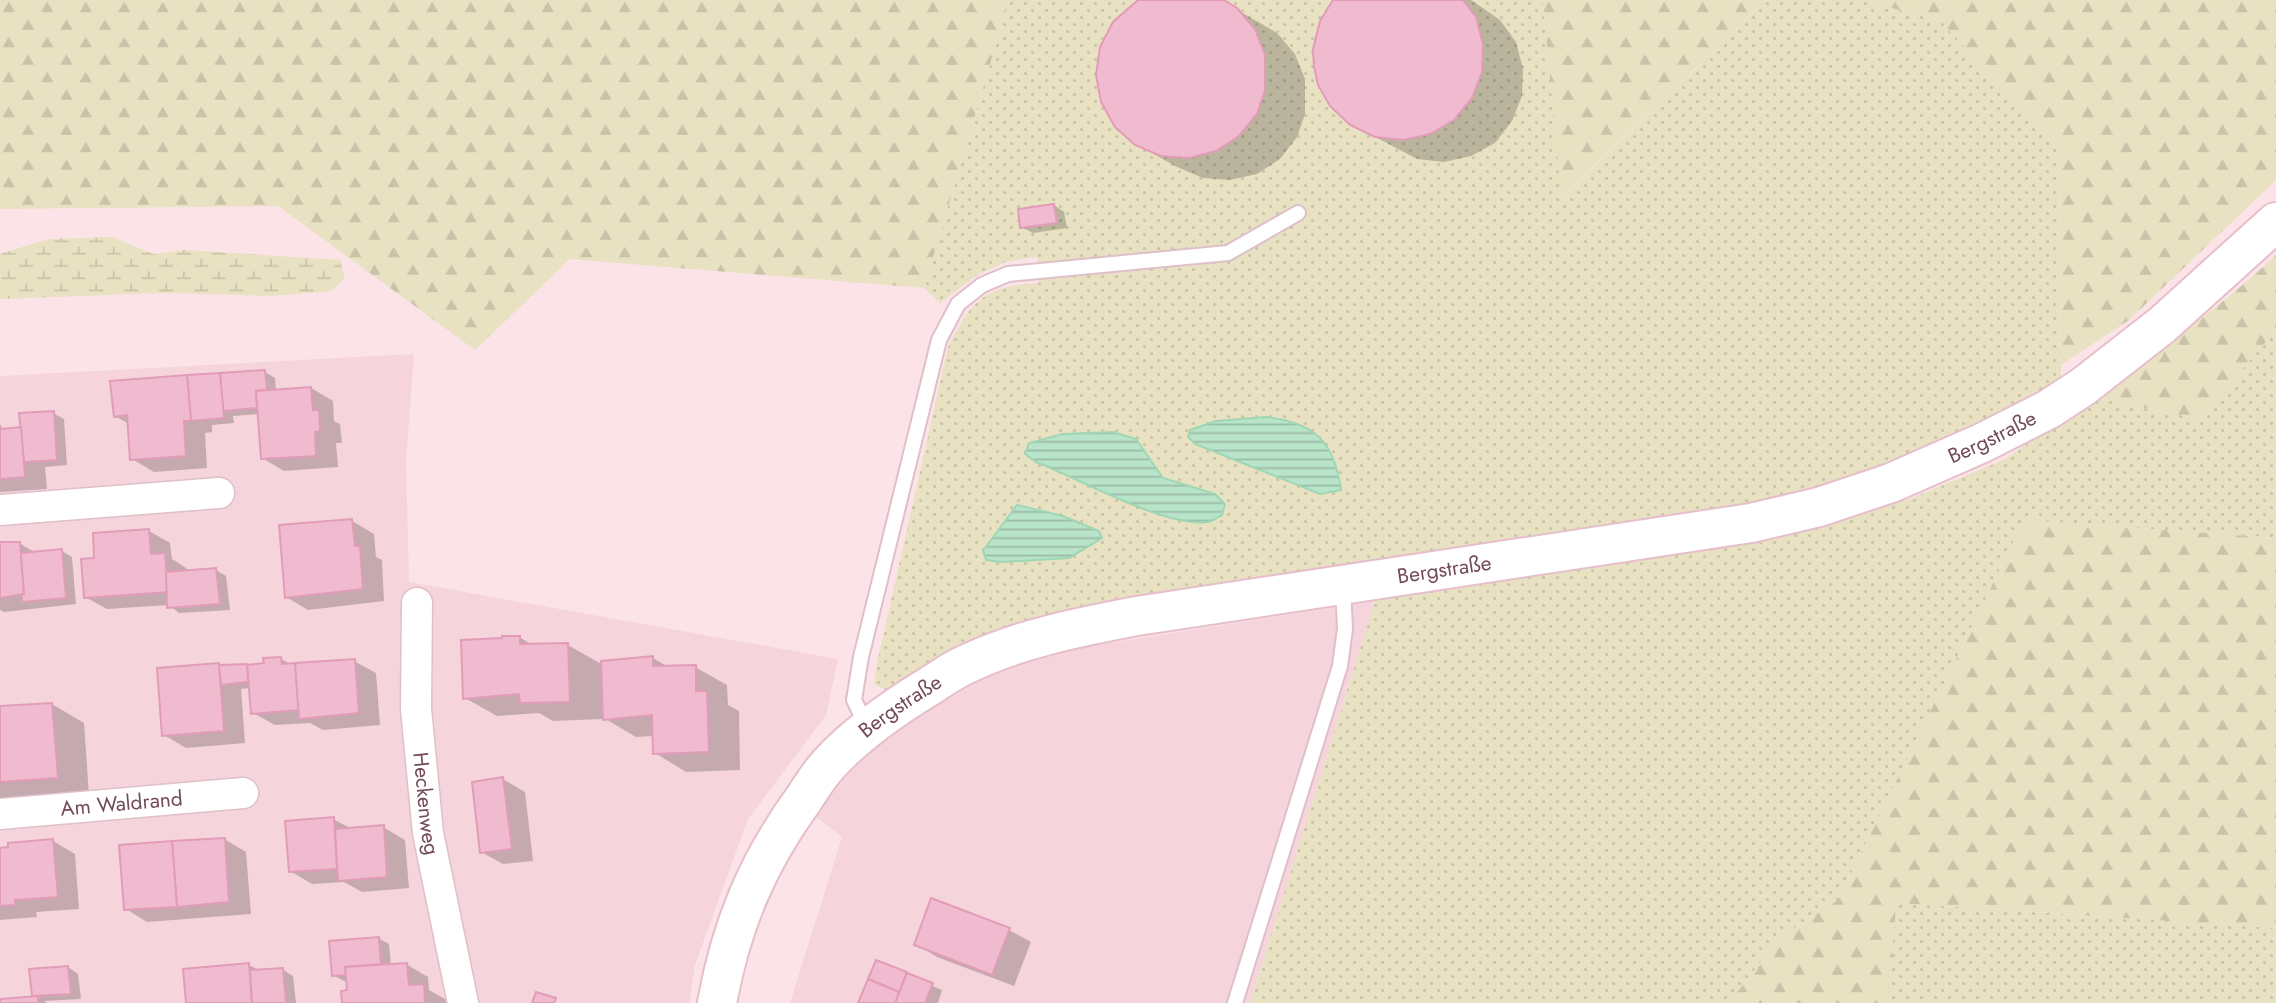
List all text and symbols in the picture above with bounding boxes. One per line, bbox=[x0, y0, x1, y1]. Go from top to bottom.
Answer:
street label: Bergstraße bbox=[1943, 403, 2042, 471]
street label: Bergstraße bbox=[1395, 547, 1494, 591]
street label: Bergstraße bbox=[852, 667, 948, 745]
street label: Heckenweg bbox=[405, 751, 447, 858]
street label: Am Waldrand bbox=[59, 783, 184, 824]

